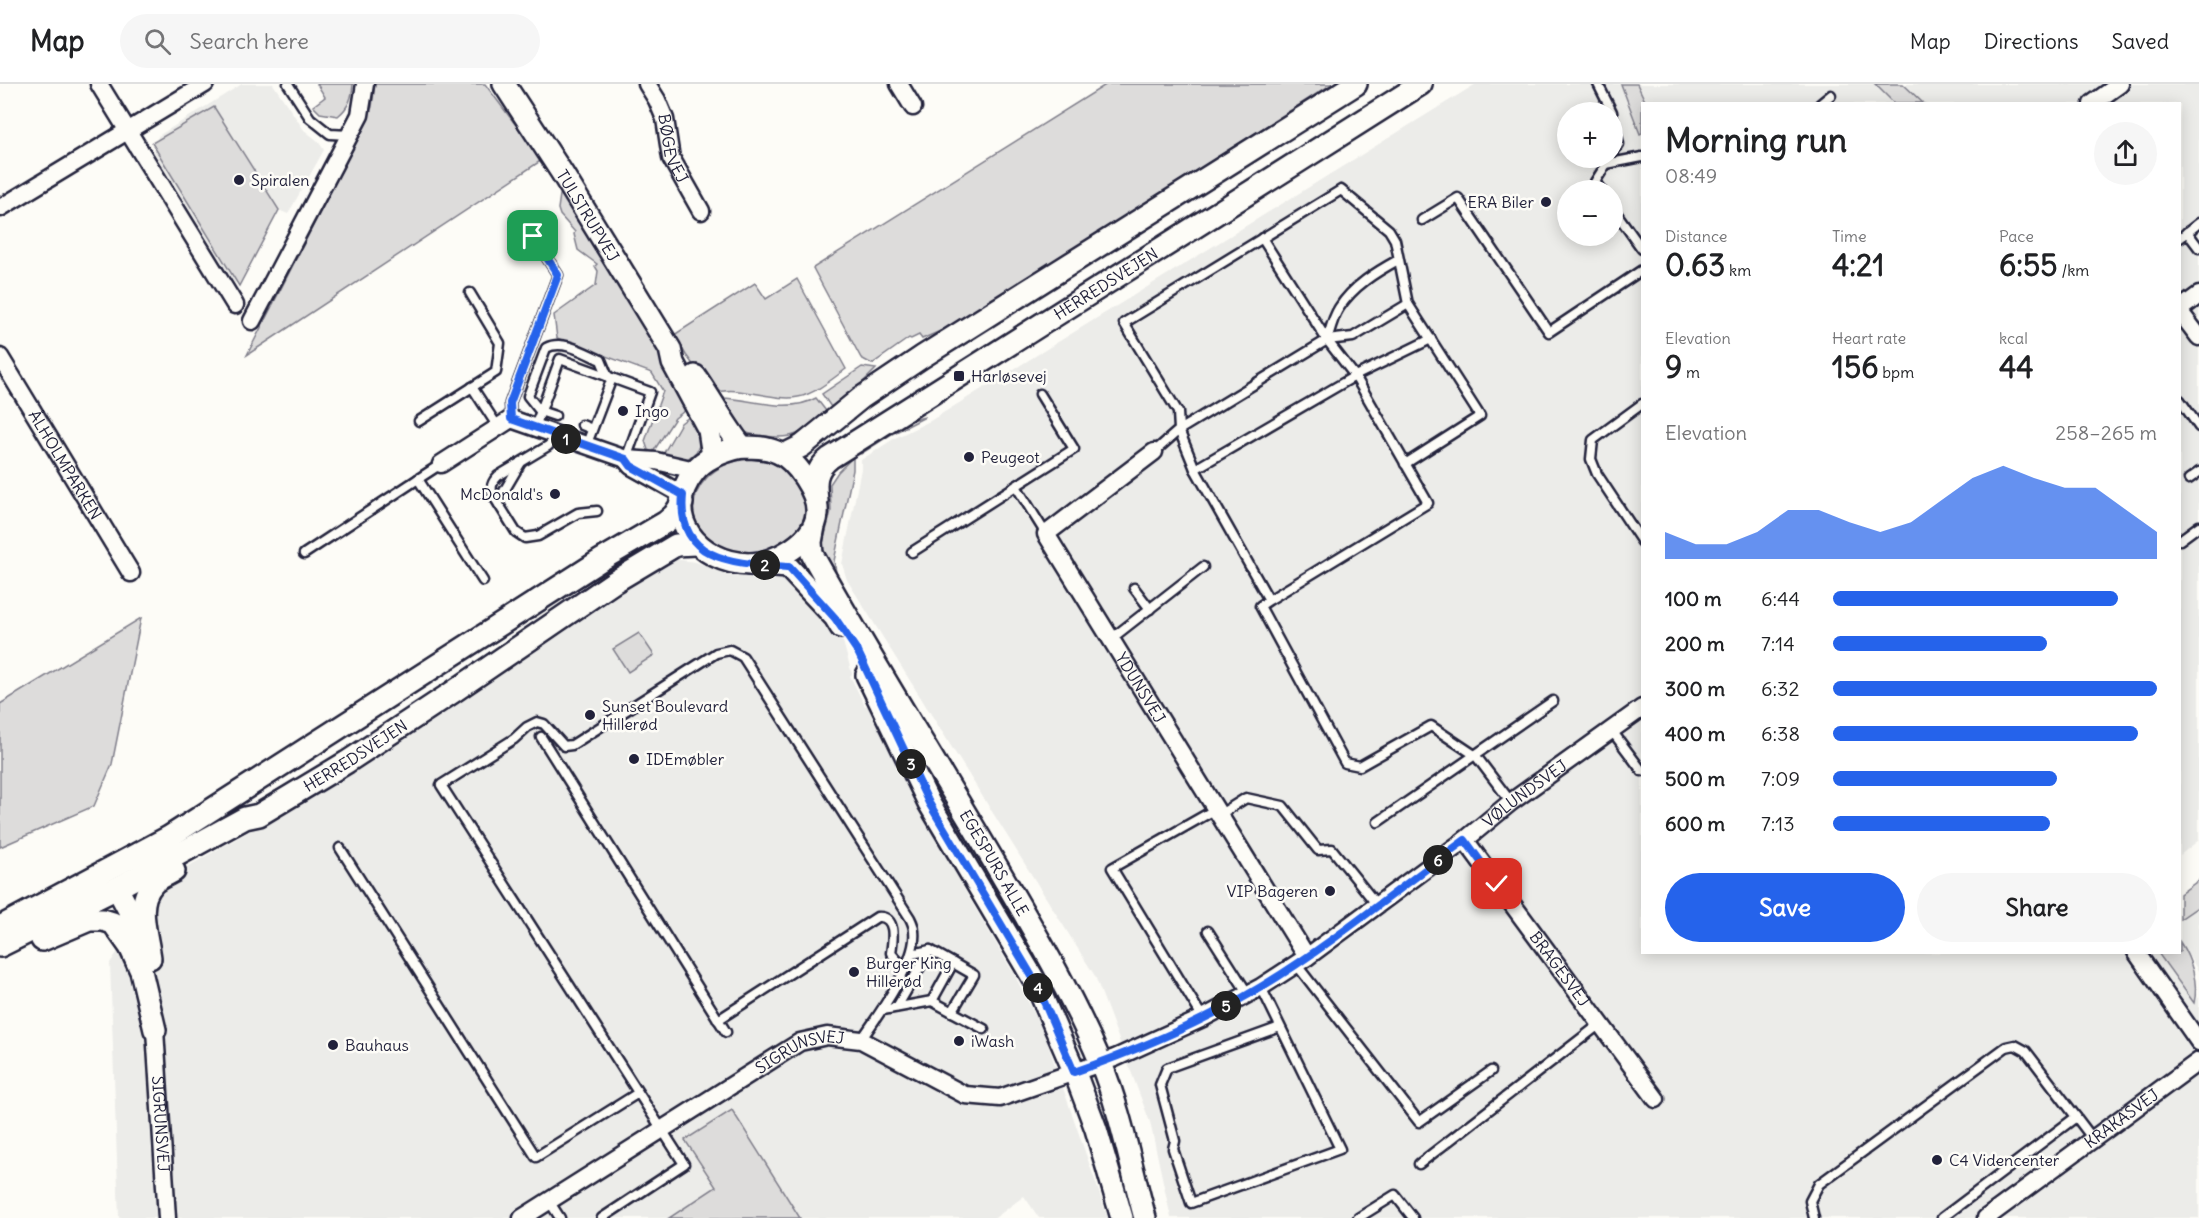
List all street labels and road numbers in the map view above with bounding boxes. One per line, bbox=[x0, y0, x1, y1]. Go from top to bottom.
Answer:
street label: BØGEVEJ bbox=[654, 112, 693, 186]
street label: TULSTRUPVEJ bbox=[552, 166, 624, 265]
street label: HERREDSVEJEN bbox=[1050, 243, 1161, 324]
street label: ÅLHOLMPARKEN bbox=[25, 406, 106, 523]
street label: YDUNSVEJ bbox=[1111, 649, 1170, 726]
street label: HERREDSVEJEN bbox=[300, 715, 411, 796]
street label: VØLUNDSVEJ bbox=[1478, 755, 1571, 832]
street label: EGESPURS ALLE bbox=[956, 806, 1033, 919]
street label: BRAGESVEJ bbox=[1526, 927, 1594, 1010]
street label: SIGRUNSVEJ bbox=[751, 1026, 845, 1078]
street label: SIGRUNSVEJ bbox=[148, 1075, 174, 1172]
street label: KRAKASVEJ bbox=[2080, 1084, 2162, 1152]

